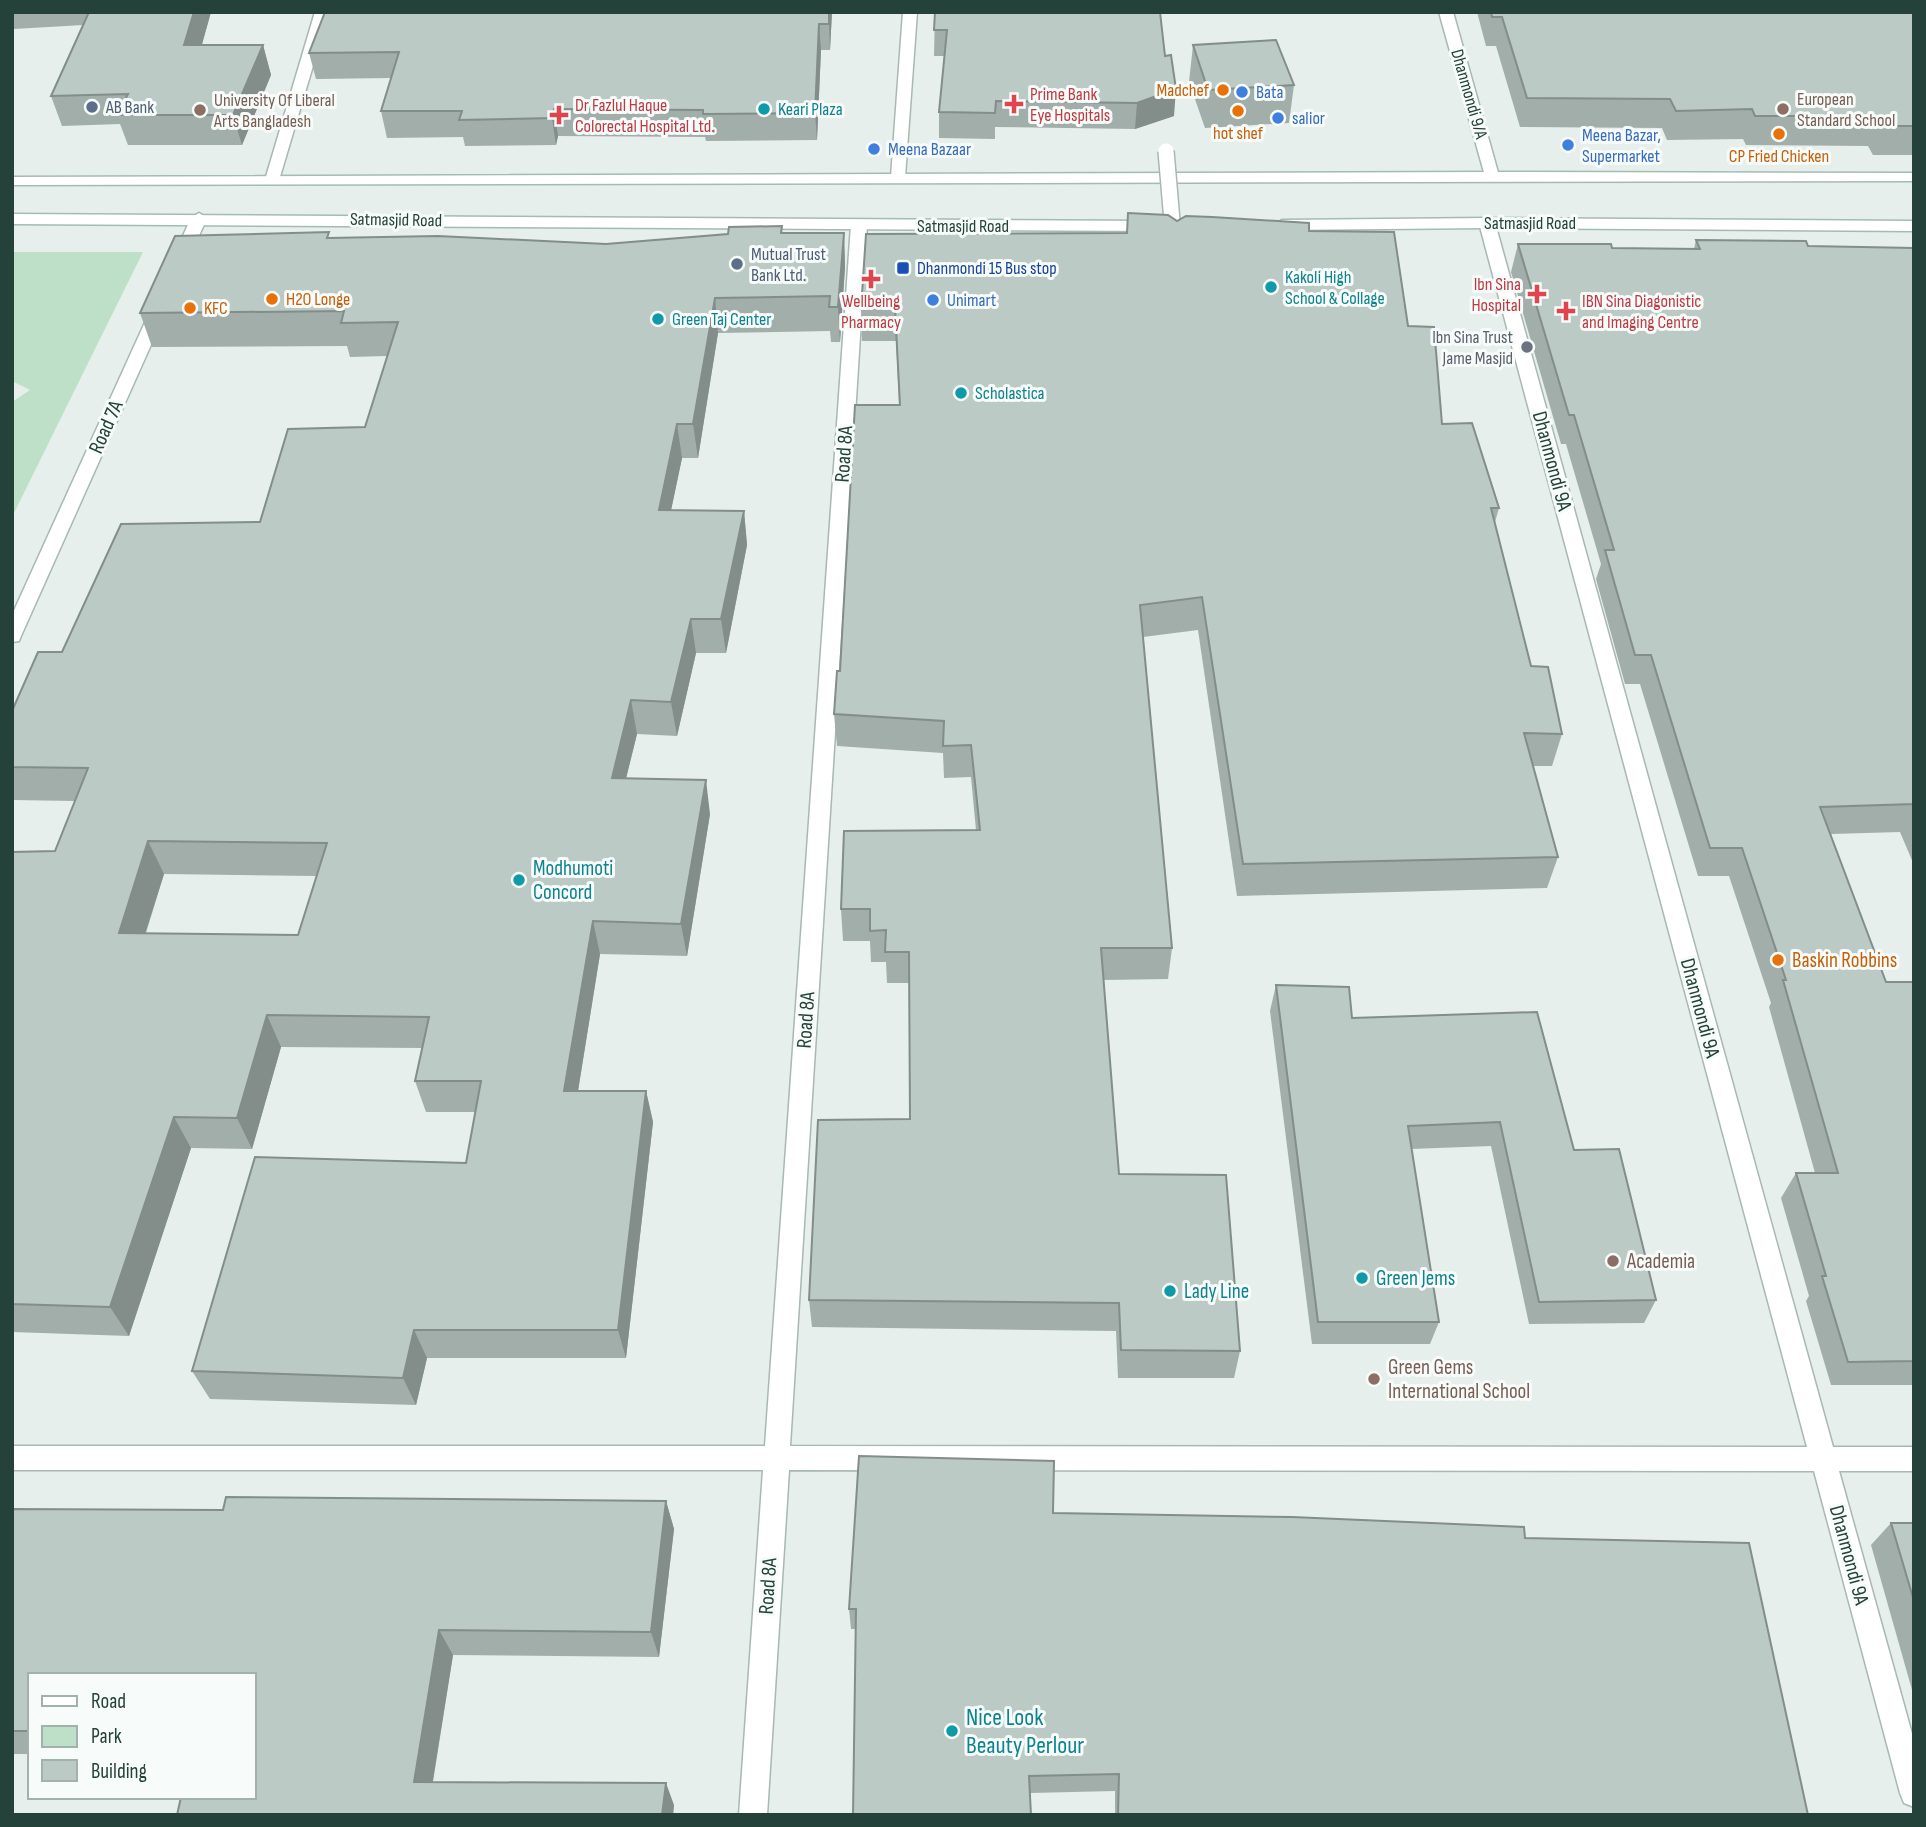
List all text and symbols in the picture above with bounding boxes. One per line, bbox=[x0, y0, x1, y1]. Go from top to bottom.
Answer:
street label: Dhanmondi 9/A bbox=[1446, 47, 1492, 142]
place label: Madchef bbox=[1157, 80, 1210, 101]
marker: Madchef bbox=[1215, 82, 1231, 98]
place label: Bata bbox=[1256, 82, 1283, 103]
place label: Prime Bank Eye Hospitals bbox=[1030, 84, 1110, 126]
marker: Bata bbox=[1234, 84, 1250, 100]
place label: European Standard School bbox=[1797, 89, 1895, 131]
place label: University Of Liberal Arts Bangladesh bbox=[213, 90, 335, 132]
marker: Prime Bank Eye Hospitals bbox=[1004, 94, 1024, 114]
place label: Dr Fazlul Haque Colorectal Hospital Ltd. bbox=[575, 95, 715, 137]
place label: AB Bank bbox=[105, 97, 154, 118]
marker: AB Bank bbox=[84, 99, 100, 115]
place label: Keari Plaza bbox=[778, 99, 843, 120]
marker: Keari Plaza bbox=[756, 101, 772, 117]
marker: European Standard School bbox=[1775, 101, 1791, 117]
marker: University Of Liberal Arts Bangladesh bbox=[192, 102, 208, 118]
marker: hot shef bbox=[1230, 103, 1246, 119]
marker: Dr Fazlul Haque Colorectal Hospital Ltd. bbox=[549, 105, 569, 125]
place label: salior bbox=[1292, 108, 1325, 129]
marker: salior bbox=[1270, 110, 1286, 126]
place label: hot shef bbox=[1213, 123, 1264, 144]
place label: Meena Bazar, Supermarket bbox=[1582, 125, 1661, 167]
marker: CP Fried Chicken bbox=[1771, 126, 1787, 142]
marker: Meena Bazar, Supermarket bbox=[1560, 137, 1576, 153]
place label: Meena Bazaar bbox=[888, 139, 971, 160]
marker: Meena Bazaar bbox=[866, 141, 882, 157]
place label: CP Fried Chicken bbox=[1729, 146, 1829, 167]
street label: Satmasjid Road bbox=[350, 209, 442, 231]
street label: Satmasjid Road bbox=[1484, 213, 1576, 234]
street label: Satmasjid Road bbox=[917, 216, 1009, 237]
place label: Mutual Trust Bank Ltd. bbox=[751, 244, 826, 286]
marker: Mutual Trust Bank Ltd. bbox=[729, 256, 745, 272]
place label: Dhanmondi 15 Bus stop bbox=[917, 258, 1057, 279]
marker: Dhanmondi 15 Bus stop bbox=[895, 260, 911, 276]
place label: Kakoli High School & Collage bbox=[1285, 267, 1385, 309]
marker: Wellbeing Pharmacy bbox=[863, 271, 879, 287]
place label: Ibn Sina Hospital bbox=[1471, 274, 1521, 316]
marker: Kakoli High School & Collage bbox=[1263, 279, 1279, 295]
marker: Ibn Sina Hospital bbox=[1527, 284, 1547, 304]
place label: H2O Longe bbox=[286, 289, 350, 310]
place label: Unimart bbox=[947, 290, 997, 311]
marker: H2O Longe bbox=[264, 291, 280, 307]
place label: Wellbeing Pharmacy bbox=[841, 291, 901, 333]
place label: IBN Sina Diagonistic and Imaging Centre bbox=[1582, 291, 1702, 333]
marker: Unimart bbox=[925, 292, 941, 308]
place label: KFC bbox=[204, 298, 228, 319]
marker: KFC bbox=[182, 300, 198, 316]
marker: IBN Sina Diagonistic and Imaging Centre bbox=[1556, 301, 1576, 321]
place label: Green Taj Center bbox=[672, 309, 771, 330]
marker: Green Taj Center bbox=[650, 311, 666, 327]
place label: Ibn Sina Trust Jame Masjid bbox=[1432, 327, 1514, 369]
marker: Ibn Sina Trust Jame Masjid bbox=[1519, 339, 1535, 355]
place label: Scholastica bbox=[975, 383, 1045, 404]
marker: Scholastica bbox=[953, 385, 969, 401]
street label: Road 7A bbox=[83, 396, 129, 457]
street label: Dhanmondi 9A bbox=[1527, 409, 1578, 514]
street label: Road 8A bbox=[830, 424, 859, 483]
place label: Modhumoti Concord bbox=[533, 856, 613, 905]
marker: Modhumoti Concord bbox=[511, 872, 527, 888]
place label: Baskin Robbins bbox=[1792, 948, 1897, 973]
marker: Baskin Robbins bbox=[1770, 952, 1786, 968]
street label: Dhanmondi 9A bbox=[1675, 956, 1726, 1061]
street label: Road 8A bbox=[792, 990, 821, 1049]
place label: Academia bbox=[1626, 1249, 1695, 1274]
marker: Academia bbox=[1605, 1253, 1621, 1269]
place label: Green Jems bbox=[1376, 1266, 1455, 1291]
marker: Green Jems bbox=[1354, 1270, 1370, 1286]
place label: Lady Line bbox=[1184, 1279, 1249, 1304]
marker: Lady Line bbox=[1162, 1283, 1178, 1299]
place label: Green Gems International School bbox=[1388, 1355, 1530, 1404]
marker: Green Gems International School bbox=[1366, 1371, 1382, 1387]
street label: Dhanmondi 9A bbox=[1824, 1503, 1875, 1608]
street label: Road 8A bbox=[754, 1556, 783, 1615]
legend bbox=[28, 1673, 256, 1799]
text: Road bbox=[91, 1689, 126, 1714]
place label: Nice Look Beauty Perlour bbox=[966, 1703, 1084, 1760]
marker: Nice Look Beauty Perlour bbox=[944, 1723, 960, 1739]
text: Park bbox=[91, 1724, 122, 1749]
text: Building bbox=[91, 1759, 147, 1784]

